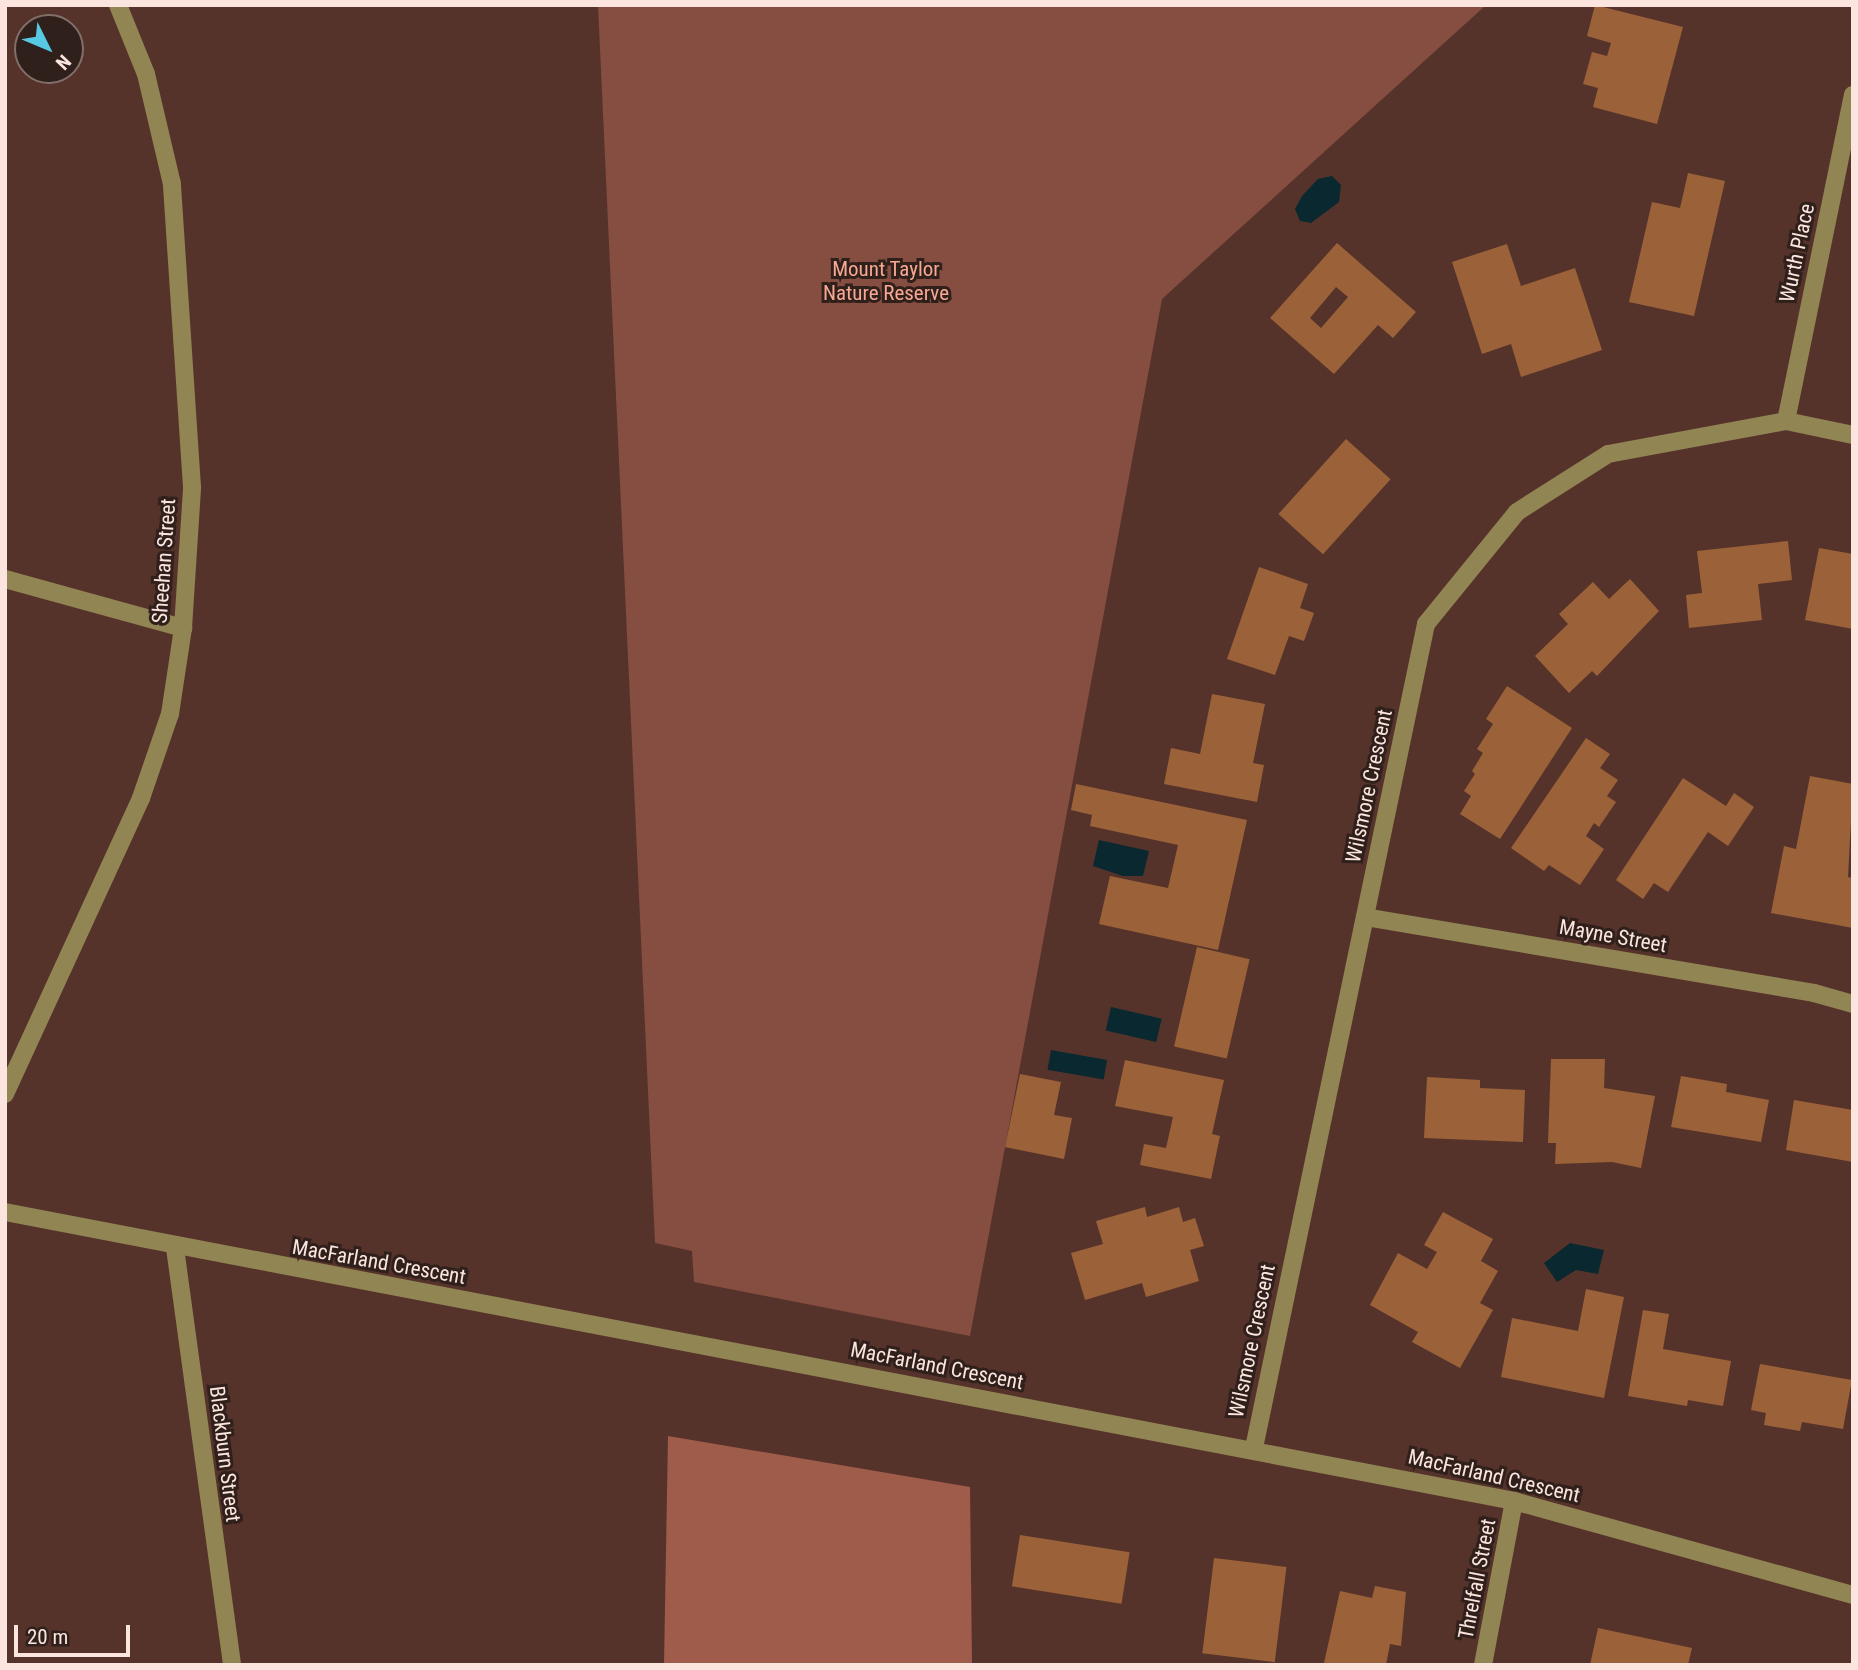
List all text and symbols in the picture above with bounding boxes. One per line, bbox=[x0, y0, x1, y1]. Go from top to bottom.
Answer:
north arrow bbox=[14, 14, 84, 84]
text: N bbox=[51, 50, 76, 74]
street label: Wurth Place bbox=[1774, 201, 1820, 305]
park label: Mount Taylor Nature Reserve bbox=[823, 256, 949, 306]
street label: Sheehan Street bbox=[147, 498, 181, 624]
street label: Wilsmore Crescent bbox=[1340, 707, 1398, 865]
street label: Mayne Street bbox=[1557, 914, 1669, 958]
street label: MacFarland Crescent bbox=[290, 1234, 468, 1290]
street label: Wilsmore Crescent bbox=[1223, 1262, 1281, 1420]
street label: MacFarland Crescent bbox=[848, 1337, 1026, 1395]
street label: Blackburn Street bbox=[204, 1385, 246, 1523]
street label: MacFarland Crescent bbox=[1406, 1444, 1582, 1508]
street label: Threlfall Street bbox=[1453, 1517, 1501, 1641]
scale bar bbox=[18, 1610, 133, 1654]
text: 20 m bbox=[27, 1625, 68, 1649]

